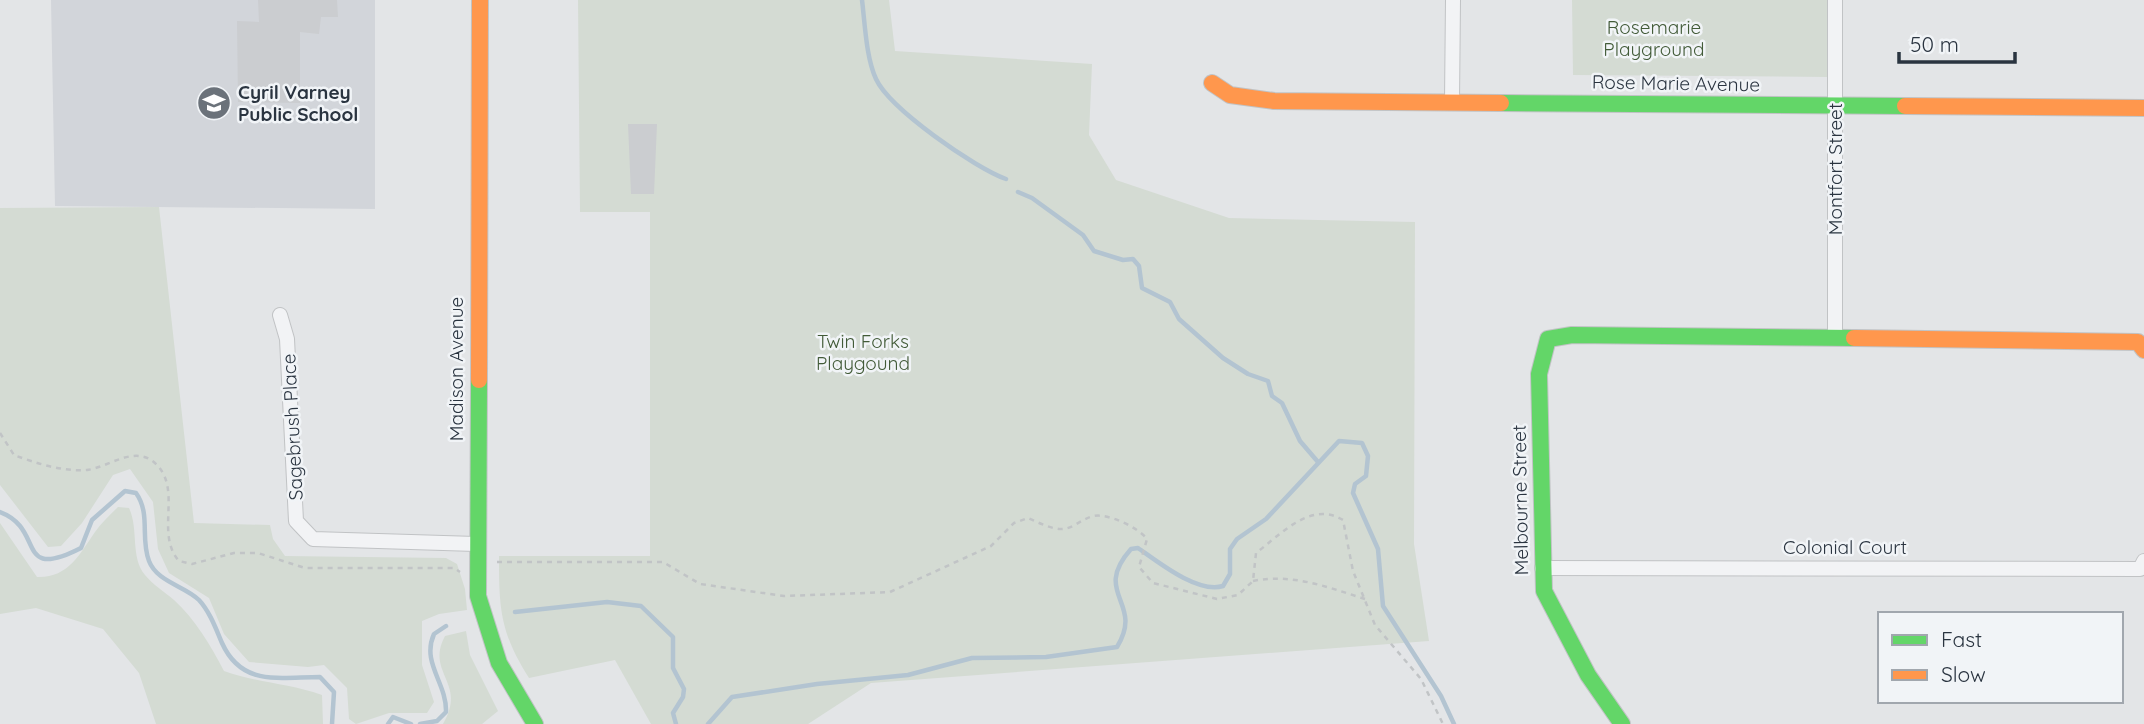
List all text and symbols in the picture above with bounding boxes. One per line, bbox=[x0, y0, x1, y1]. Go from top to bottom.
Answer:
park label: Rosemarie Playground bbox=[1603, 15, 1705, 61]
scale bar bbox=[1899, 21, 2014, 65]
text: 50 m bbox=[1910, 31, 1959, 57]
street label: Rose Marie Avenue bbox=[1592, 70, 1760, 96]
place label: Cyril Varney Public School bbox=[238, 80, 358, 126]
school or university icon: Cyril Varney Public School bbox=[195, 84, 233, 122]
street label: Montfort Street bbox=[1823, 103, 1847, 235]
street label: Madison Avenue bbox=[444, 297, 468, 441]
park label: Twin Forks Playgound bbox=[816, 329, 910, 375]
street label: Sagebrush Place bbox=[276, 353, 308, 501]
street label: Melbourne Street bbox=[1507, 424, 1533, 576]
street label: Colonial Court bbox=[1783, 535, 1907, 559]
legend bbox=[1878, 612, 2123, 703]
text: Fast bbox=[1941, 626, 1982, 652]
text: Slow bbox=[1941, 661, 1986, 687]

